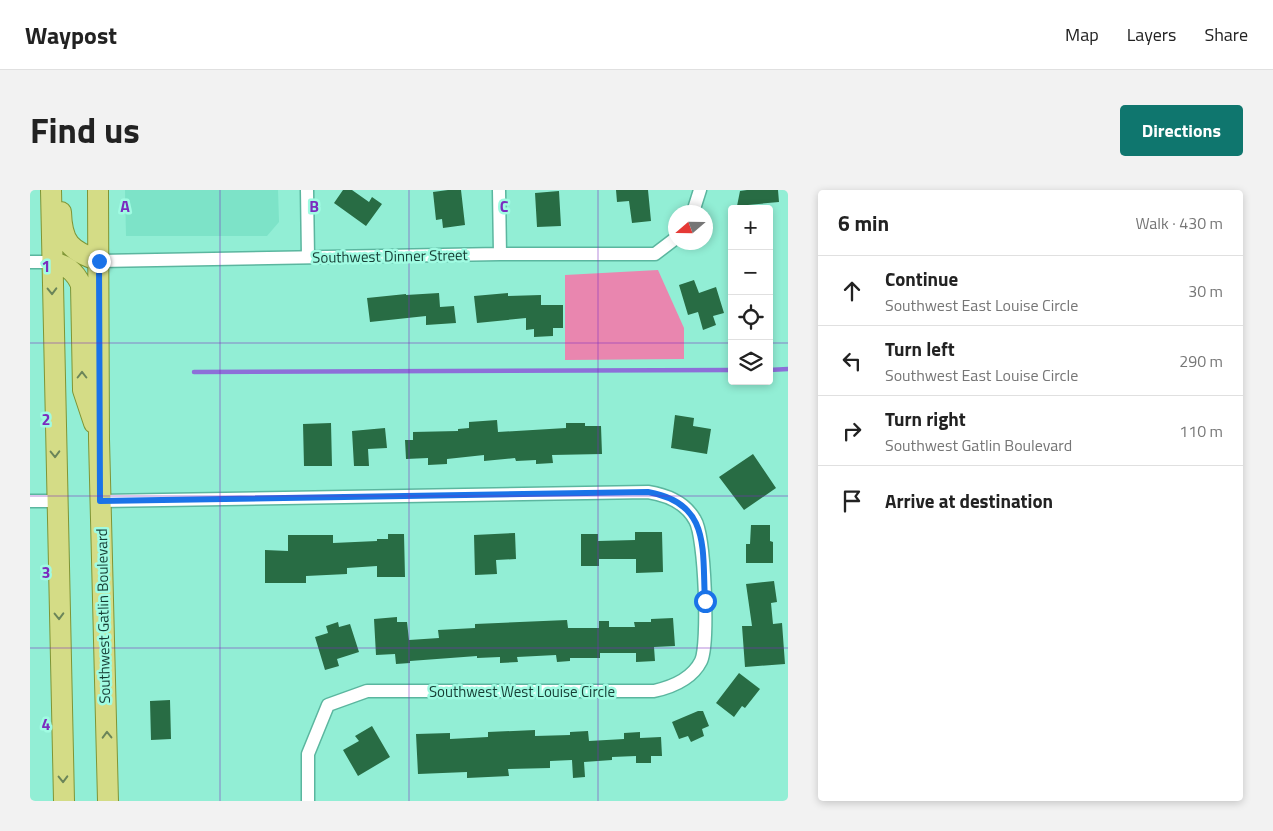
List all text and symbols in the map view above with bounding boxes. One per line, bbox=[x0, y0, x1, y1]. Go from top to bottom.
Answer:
text: Waypost bbox=[25, 17, 117, 53]
text: Map bbox=[1065, 21, 1099, 48]
text: Layers bbox=[1127, 21, 1176, 48]
text: Share bbox=[1204, 21, 1248, 48]
text: Find us bbox=[30, 103, 140, 157]
button: Directions bbox=[1120, 105, 1243, 156]
text: A bbox=[120, 194, 130, 218]
text: B bbox=[309, 194, 319, 218]
text: C bbox=[500, 194, 509, 218]
north arrow bbox=[668, 205, 713, 250]
map controls bbox=[728, 205, 773, 385]
button: + bbox=[728, 205, 773, 250]
text: 6 min bbox=[838, 207, 889, 239]
text: Walk · 430 m bbox=[1135, 211, 1223, 235]
street label: Southwest Dinner Street bbox=[312, 243, 469, 269]
route end bbox=[88, 250, 111, 273]
button: − bbox=[728, 250, 773, 295]
text: 1 bbox=[42, 254, 50, 278]
text: Continue bbox=[885, 264, 958, 293]
icon: ahead bbox=[838, 277, 866, 305]
text: 30 m bbox=[1188, 279, 1223, 303]
one-way arrow bbox=[47, 288, 57, 295]
text: Southwest East Louise Circle bbox=[885, 293, 1078, 317]
button: locate bbox=[728, 295, 773, 340]
text: Turn left bbox=[885, 334, 955, 363]
button: layers bbox=[728, 340, 773, 385]
icon: left bbox=[838, 347, 866, 375]
text: 290 m bbox=[1179, 349, 1223, 373]
text: Southwest East Louise Circle bbox=[885, 363, 1078, 387]
one-way arrow bbox=[77, 371, 87, 379]
text: Turn right bbox=[885, 404, 966, 433]
text: 2 bbox=[42, 407, 50, 431]
icon: right bbox=[838, 417, 866, 445]
text: 110 m bbox=[1179, 419, 1223, 443]
text: Southwest Gatlin Boulevard bbox=[885, 433, 1072, 457]
one-way arrow bbox=[50, 450, 60, 458]
text: Arrive at destination bbox=[885, 486, 1053, 515]
icon: arrive bbox=[838, 487, 866, 515]
street label: Southwest Gatlin Boulevard bbox=[90, 528, 116, 704]
text: 3 bbox=[42, 560, 50, 584]
route start bbox=[694, 590, 717, 613]
one-way arrow bbox=[54, 612, 64, 620]
street label: Southwest West Louise Circle bbox=[429, 680, 615, 703]
text: 4 bbox=[42, 712, 51, 736]
one-way arrow bbox=[101, 731, 112, 739]
one-way arrow bbox=[58, 775, 68, 783]

